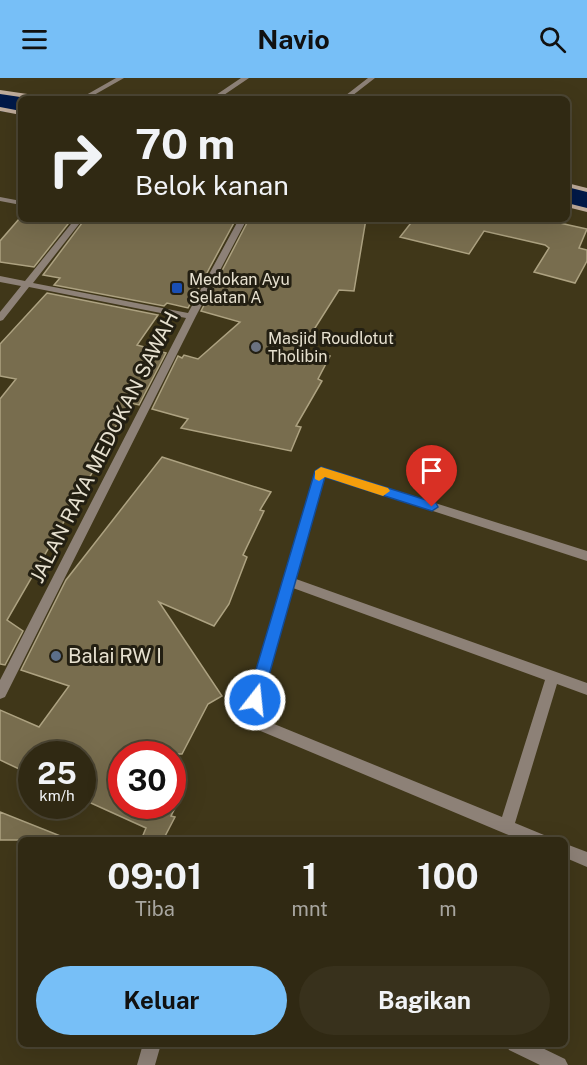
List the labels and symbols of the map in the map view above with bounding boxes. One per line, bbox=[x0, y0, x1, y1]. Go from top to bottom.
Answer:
place label: Medokan Ayu Selatan A bbox=[189, 270, 290, 307]
marker: Medokan Ayu Selatan A bbox=[170, 281, 184, 295]
street label: JALAN RAYA MEDOKAN SAWAH bbox=[25, 307, 183, 587]
place label: Masjid Roudlotut Tholibin bbox=[268, 329, 394, 366]
marker: Masjid Roudlotut Tholibin bbox=[249, 340, 263, 354]
pin bbox=[406, 445, 457, 507]
place label: Balai RW I bbox=[68, 644, 162, 668]
marker: Balai RW I bbox=[49, 649, 63, 663]
position arrow bbox=[223, 668, 287, 732]
speed limit sign: 30 bbox=[108, 741, 186, 819]

